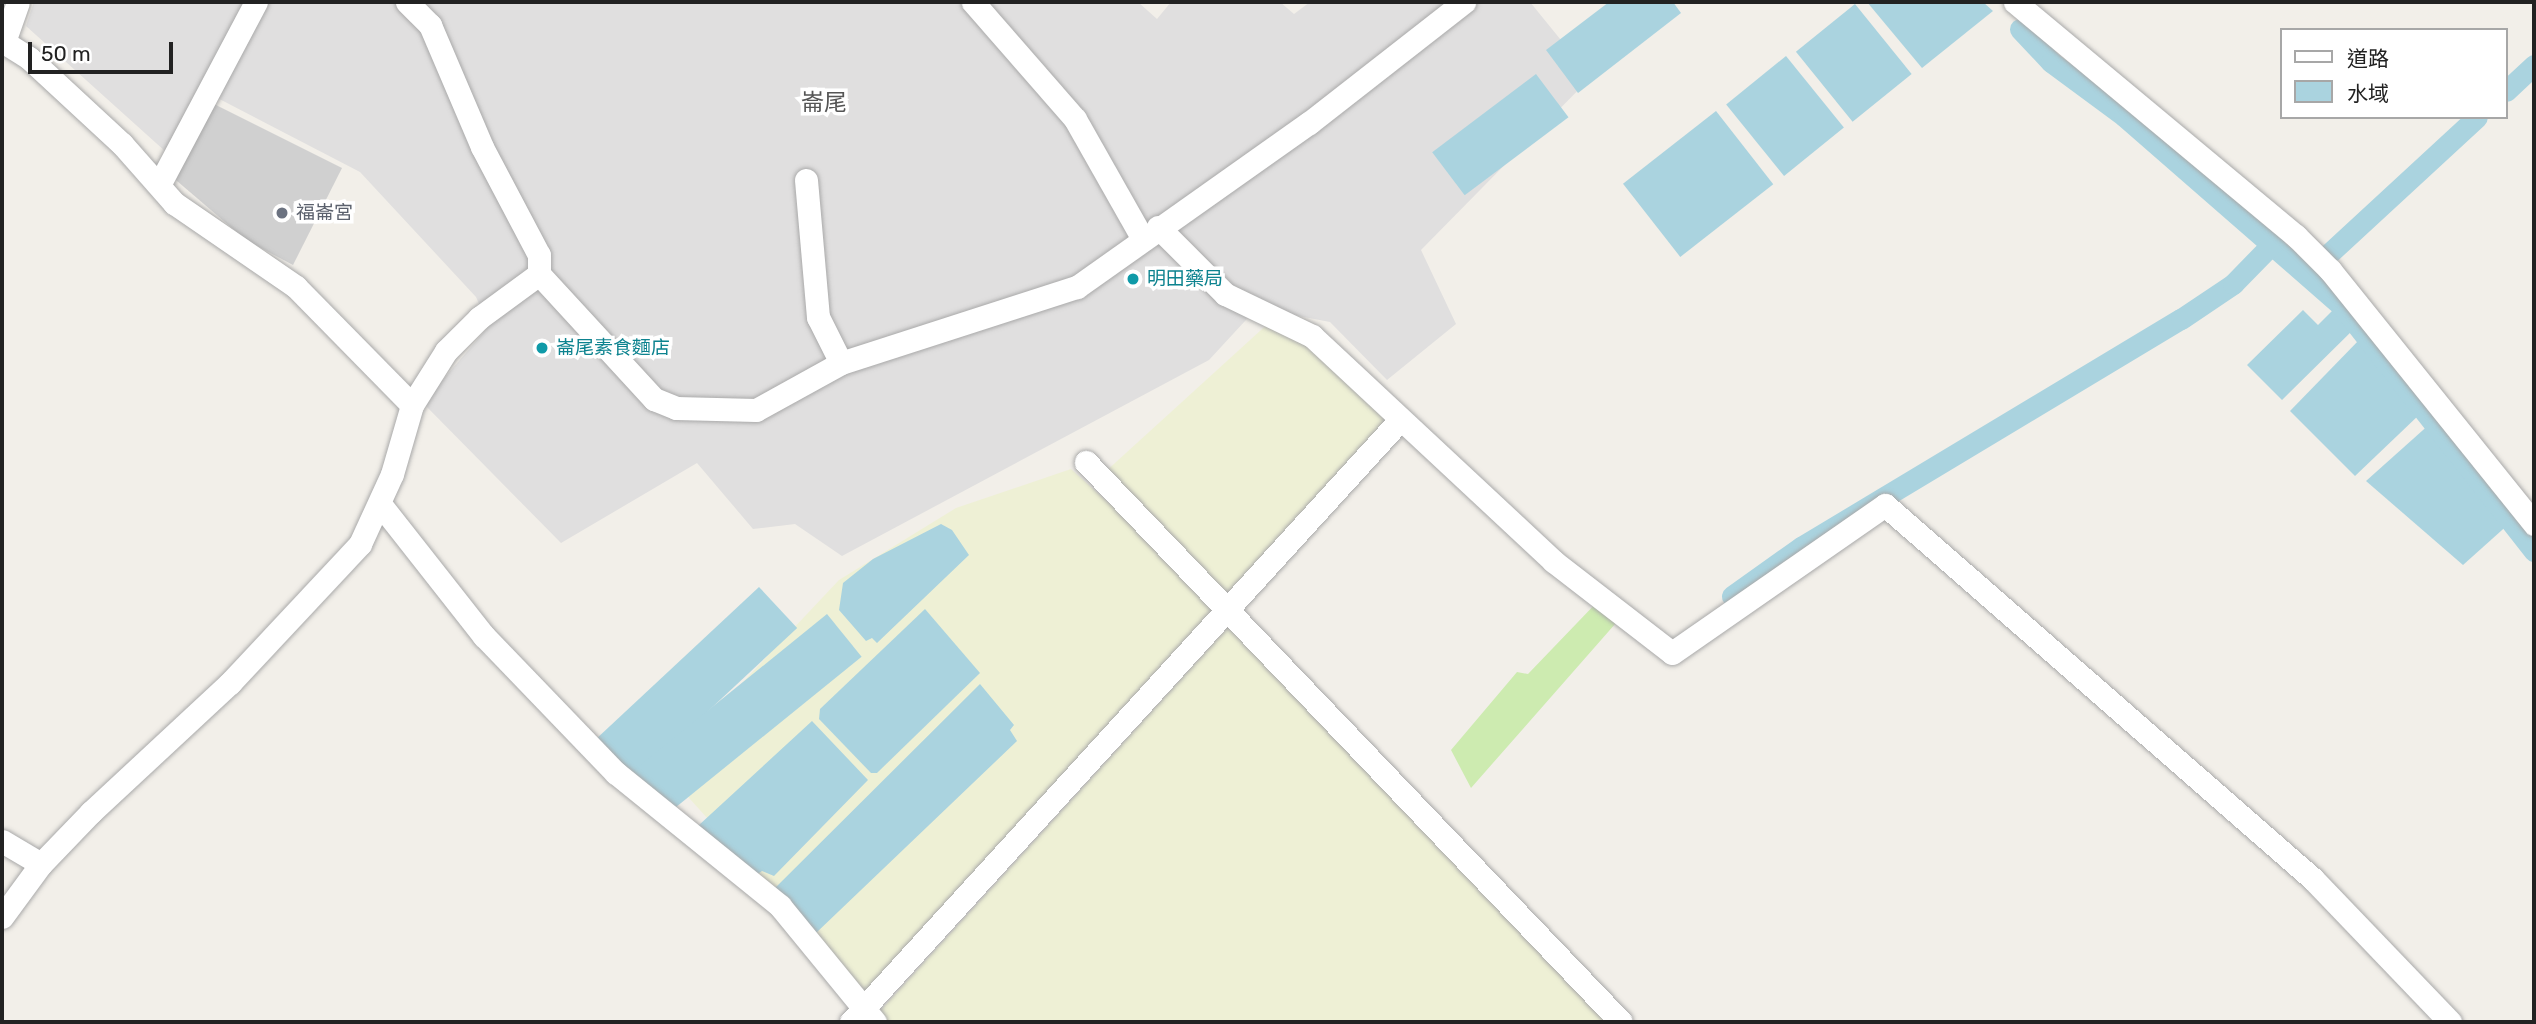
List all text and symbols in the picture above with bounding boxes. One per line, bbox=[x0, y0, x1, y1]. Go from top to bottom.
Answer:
scale bar bbox=[32, 28, 177, 72]
legend bbox=[2280, 28, 2508, 119]
text: 50 m bbox=[41, 41, 91, 66]
text: 道路 bbox=[2347, 46, 2389, 71]
text: 水域 bbox=[2347, 81, 2389, 106]
district label: 崙尾 bbox=[801, 88, 847, 116]
place label: 福崙宮 bbox=[296, 202, 353, 224]
marker: 福崙宮 bbox=[274, 205, 290, 221]
place label: 明田藥局 bbox=[1147, 268, 1223, 290]
marker: 明田藥局 bbox=[1125, 271, 1141, 287]
place label: 崙尾素食麵店 bbox=[556, 337, 670, 359]
marker: 崙尾素食麵店 bbox=[534, 340, 550, 356]

